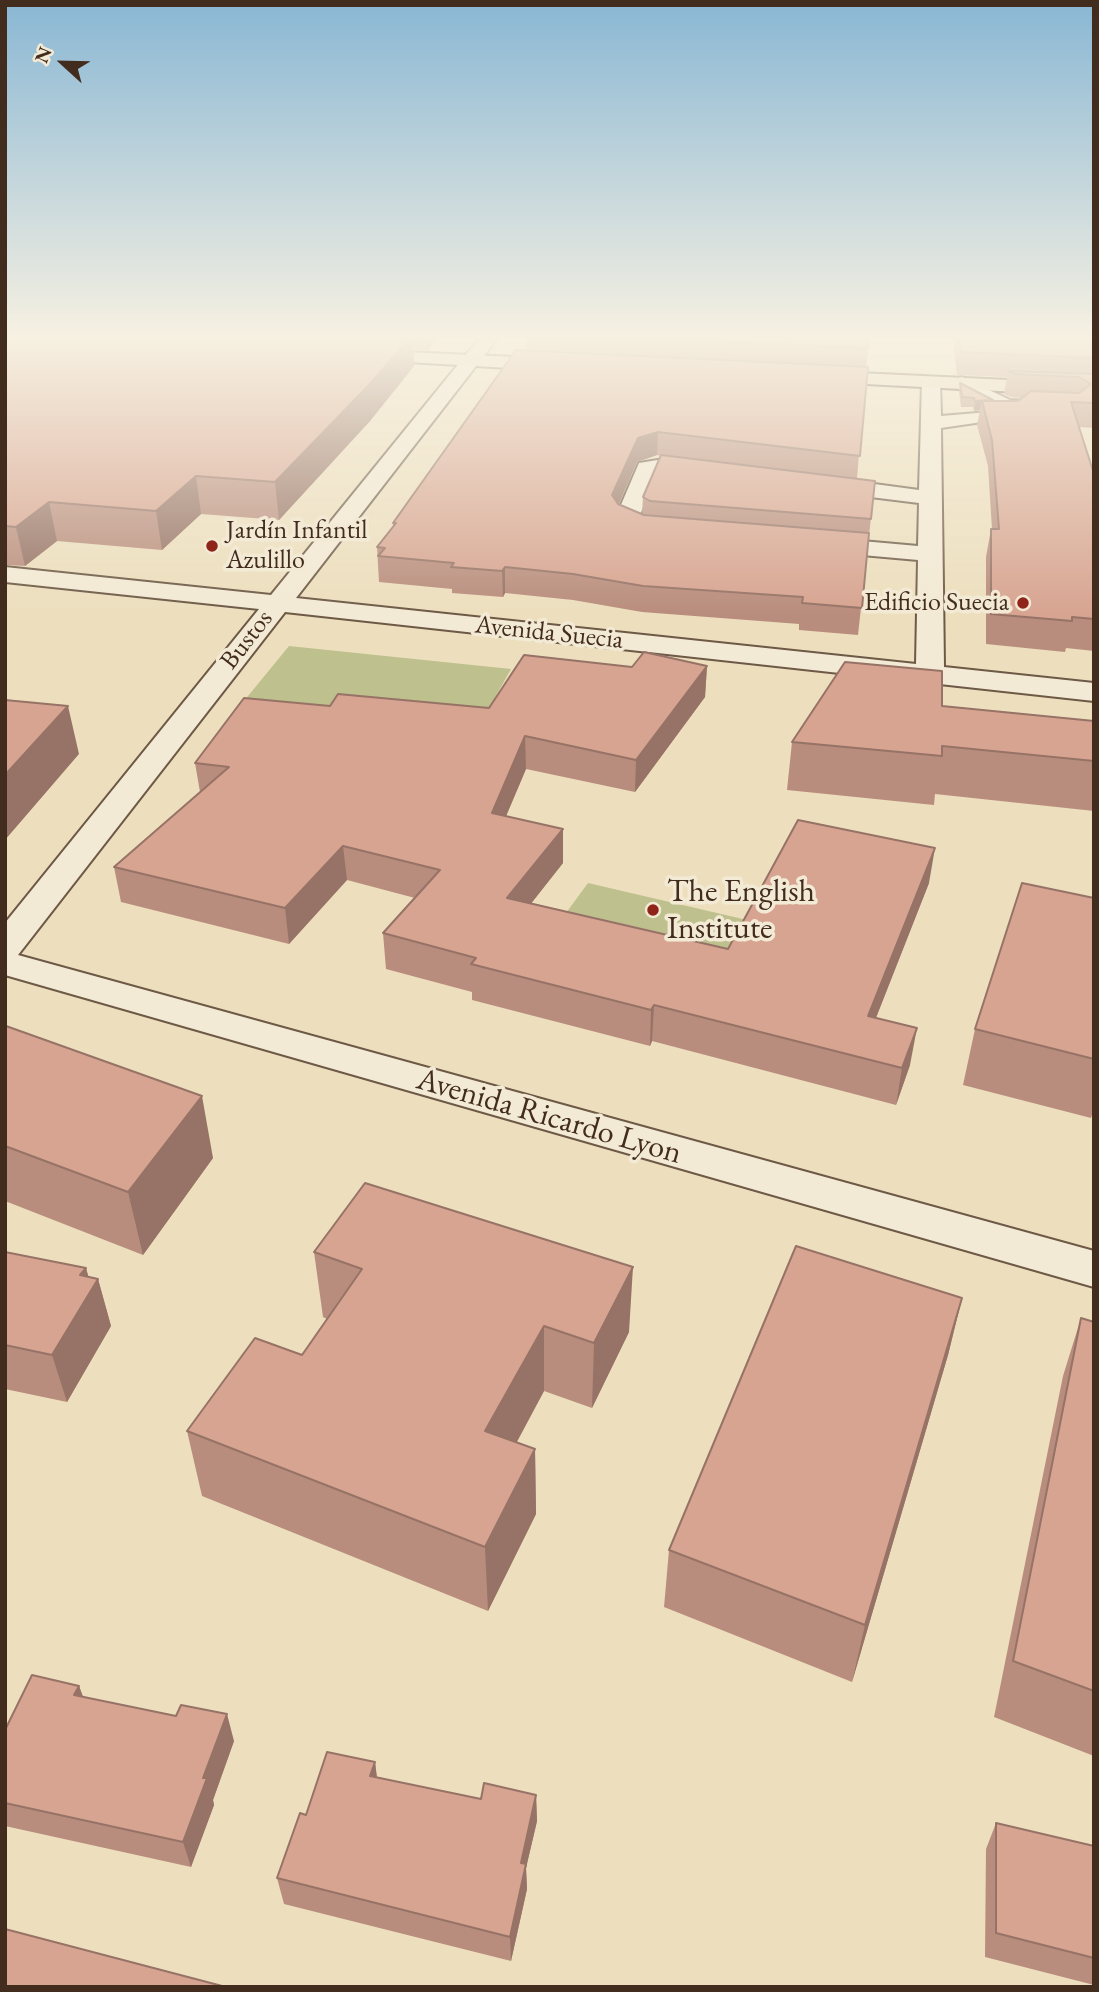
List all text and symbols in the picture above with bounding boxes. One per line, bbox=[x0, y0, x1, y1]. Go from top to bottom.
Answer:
north arrow bbox=[28, 28, 98, 98]
text: N bbox=[29, 43, 58, 67]
place label: Jardín Infantil Azulillo bbox=[226, 515, 367, 576]
marker: Jardín Infantil Azulillo bbox=[204, 538, 220, 554]
place label: Edificio Suecia bbox=[864, 587, 1009, 619]
marker: Edificio Suecia bbox=[1015, 595, 1031, 611]
street label: Bustos bbox=[214, 604, 280, 676]
street label: Avenida Suecia bbox=[473, 610, 625, 656]
place label: The English Institute bbox=[667, 873, 815, 948]
marker: The English Institute bbox=[645, 902, 661, 918]
street label: Avenida Ricardo Lyon bbox=[412, 1061, 686, 1173]

